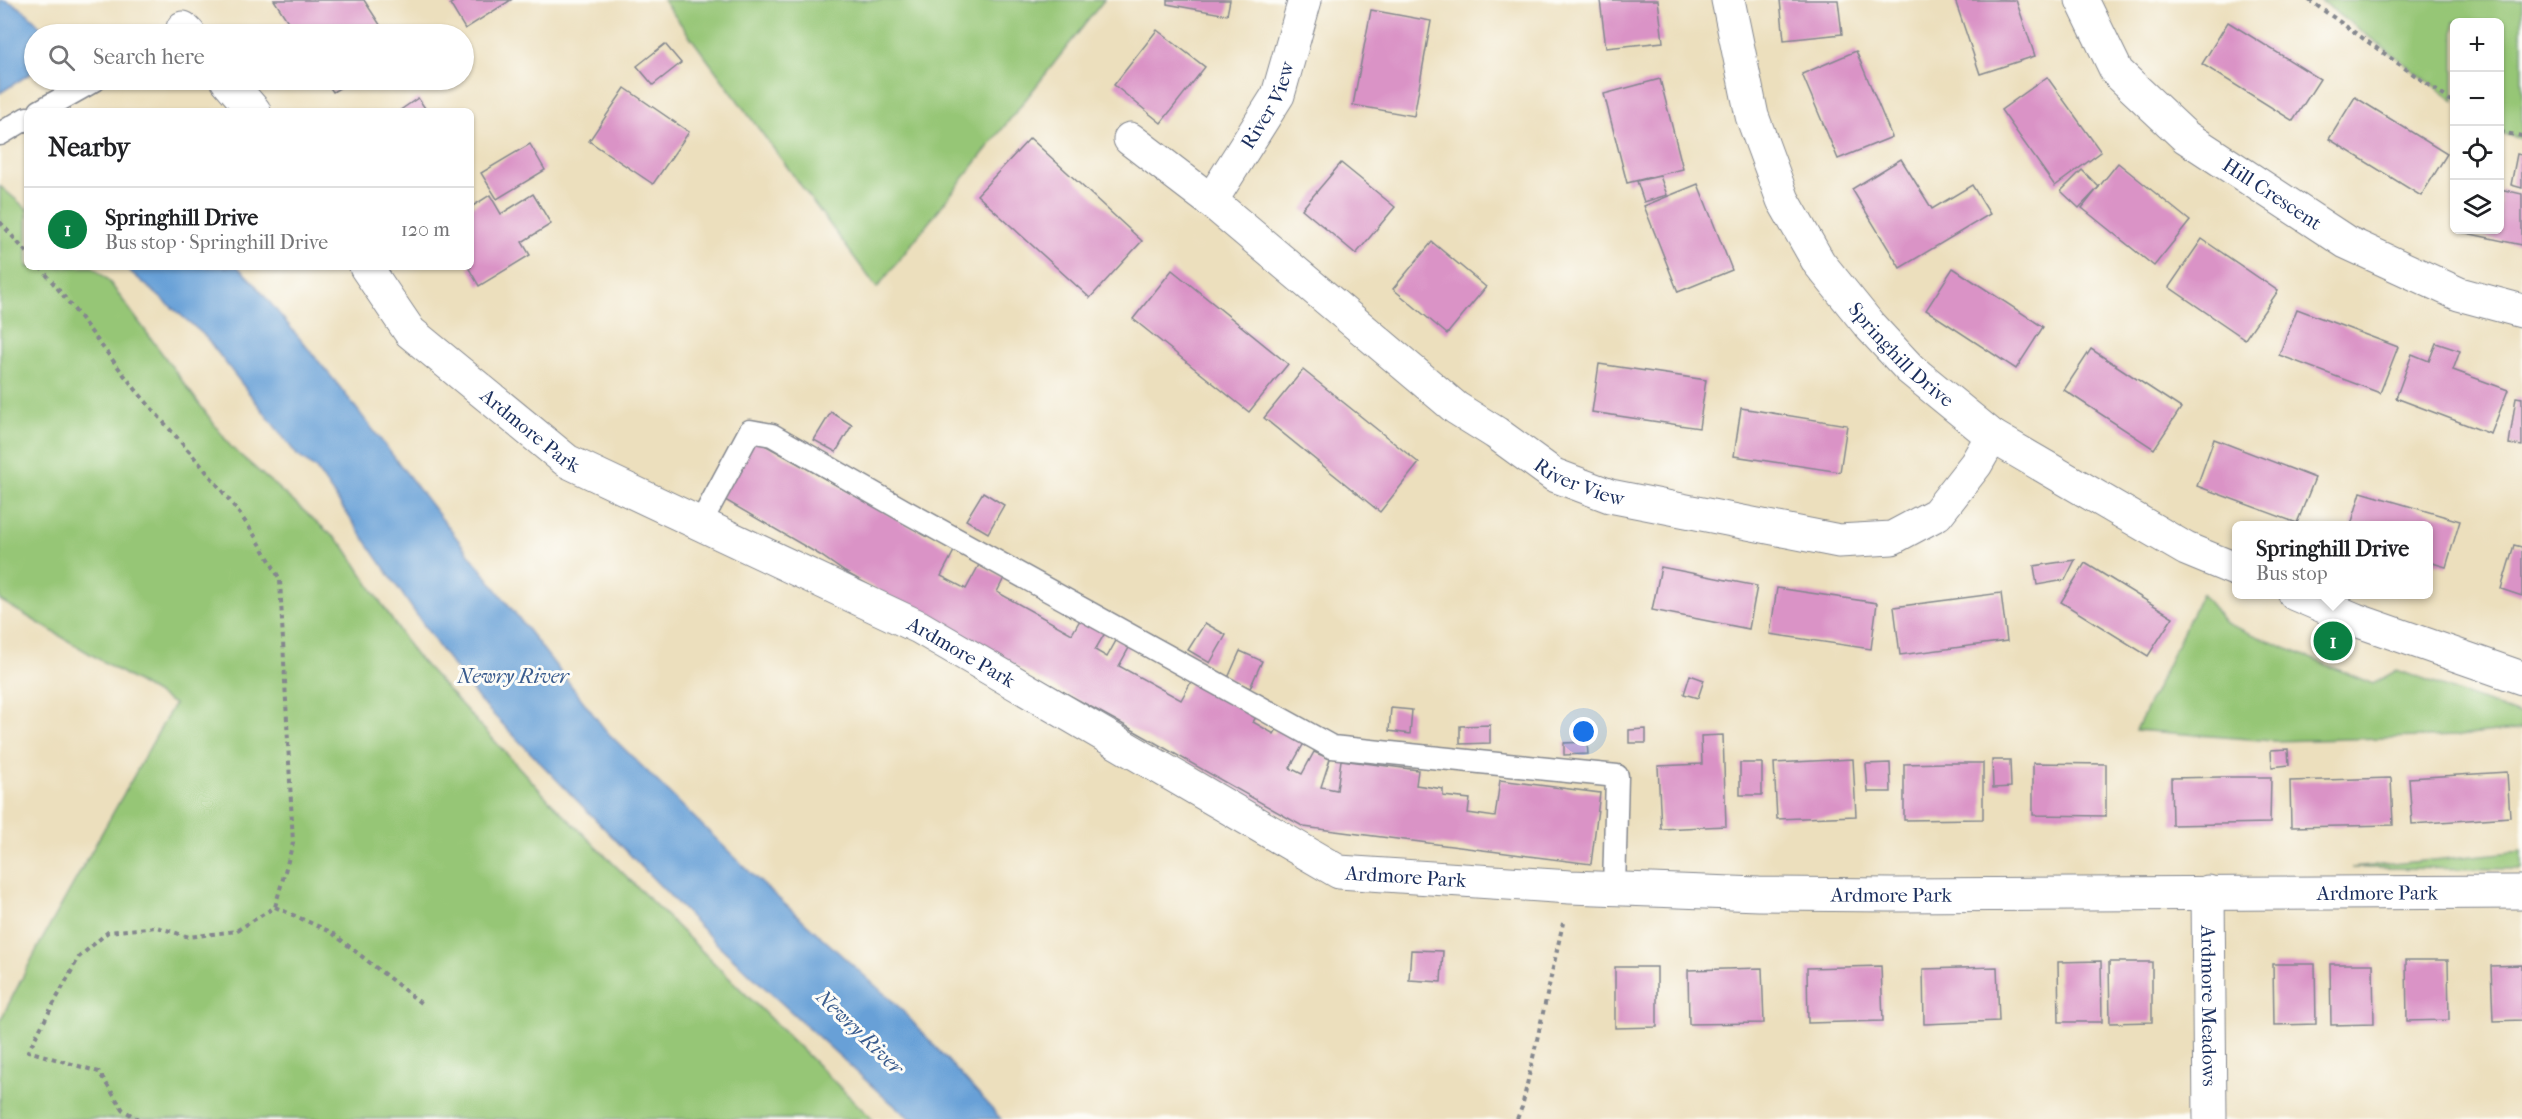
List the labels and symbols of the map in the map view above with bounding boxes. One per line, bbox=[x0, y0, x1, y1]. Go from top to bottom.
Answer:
street label: River View bbox=[1236, 58, 1299, 153]
street label: Hill Crescent bbox=[2218, 153, 2326, 234]
street label: Springhill Drive bbox=[1844, 298, 1959, 412]
street label: Ardmore Park bbox=[475, 383, 584, 477]
street label: River View bbox=[1530, 453, 1628, 510]
street label: Ardmore Park bbox=[903, 611, 1020, 693]
pin: 1 bbox=[2314, 618, 2352, 664]
water label: Newry River bbox=[456, 664, 570, 688]
your location bbox=[1569, 717, 1598, 746]
street label: Ardmore Park bbox=[1344, 861, 1468, 892]
street label: Ardmore Park bbox=[2316, 881, 2439, 904]
street label: Ardmore Park bbox=[1830, 883, 1953, 907]
street label: Ardmore Meadows bbox=[2197, 924, 2221, 1087]
water label: Newry River bbox=[811, 984, 910, 1080]

